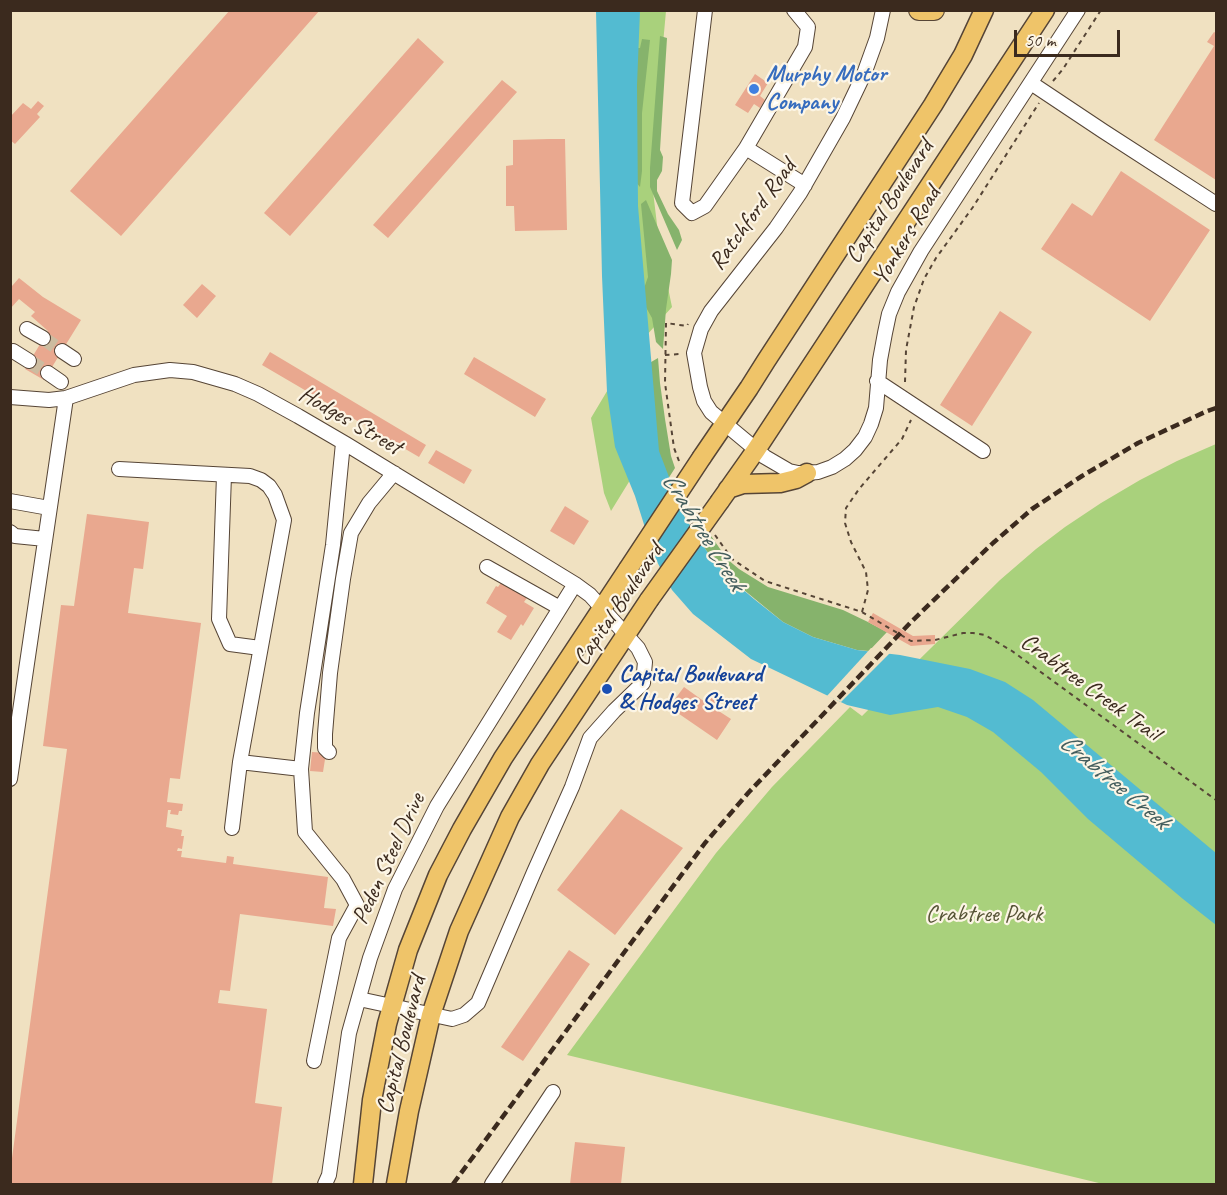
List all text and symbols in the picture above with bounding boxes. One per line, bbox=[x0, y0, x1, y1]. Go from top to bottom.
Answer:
scale bar bbox=[1017, 18, 1124, 56]
text: 50 m bbox=[1025, 29, 1056, 51]
place label: Murphy Motor Company bbox=[766, 61, 886, 117]
marker: Murphy Motor Company bbox=[747, 82, 761, 96]
street label: Capital Boulevard bbox=[839, 135, 941, 269]
street label: Ratchford Road bbox=[703, 154, 803, 276]
street label: Yonkers Road bbox=[867, 182, 947, 290]
street label: Hodges Street bbox=[293, 380, 407, 462]
water label: Crabtree Creek bbox=[654, 467, 752, 597]
street label: Capital Boulevard bbox=[568, 538, 670, 672]
street label: Crabtree Creek Trail bbox=[1015, 628, 1165, 748]
place label: Capital Boulevard & Hodges Street bbox=[619, 661, 762, 717]
marker: Capital Boulevard & Hodges Street bbox=[600, 682, 614, 696]
water label: Crabtree Creek bbox=[1053, 727, 1175, 837]
street label: Peden Steel Drive bbox=[346, 789, 432, 929]
park label: Crabtree Park bbox=[926, 901, 1042, 929]
street label: Capital Boulevard bbox=[371, 973, 433, 1117]

